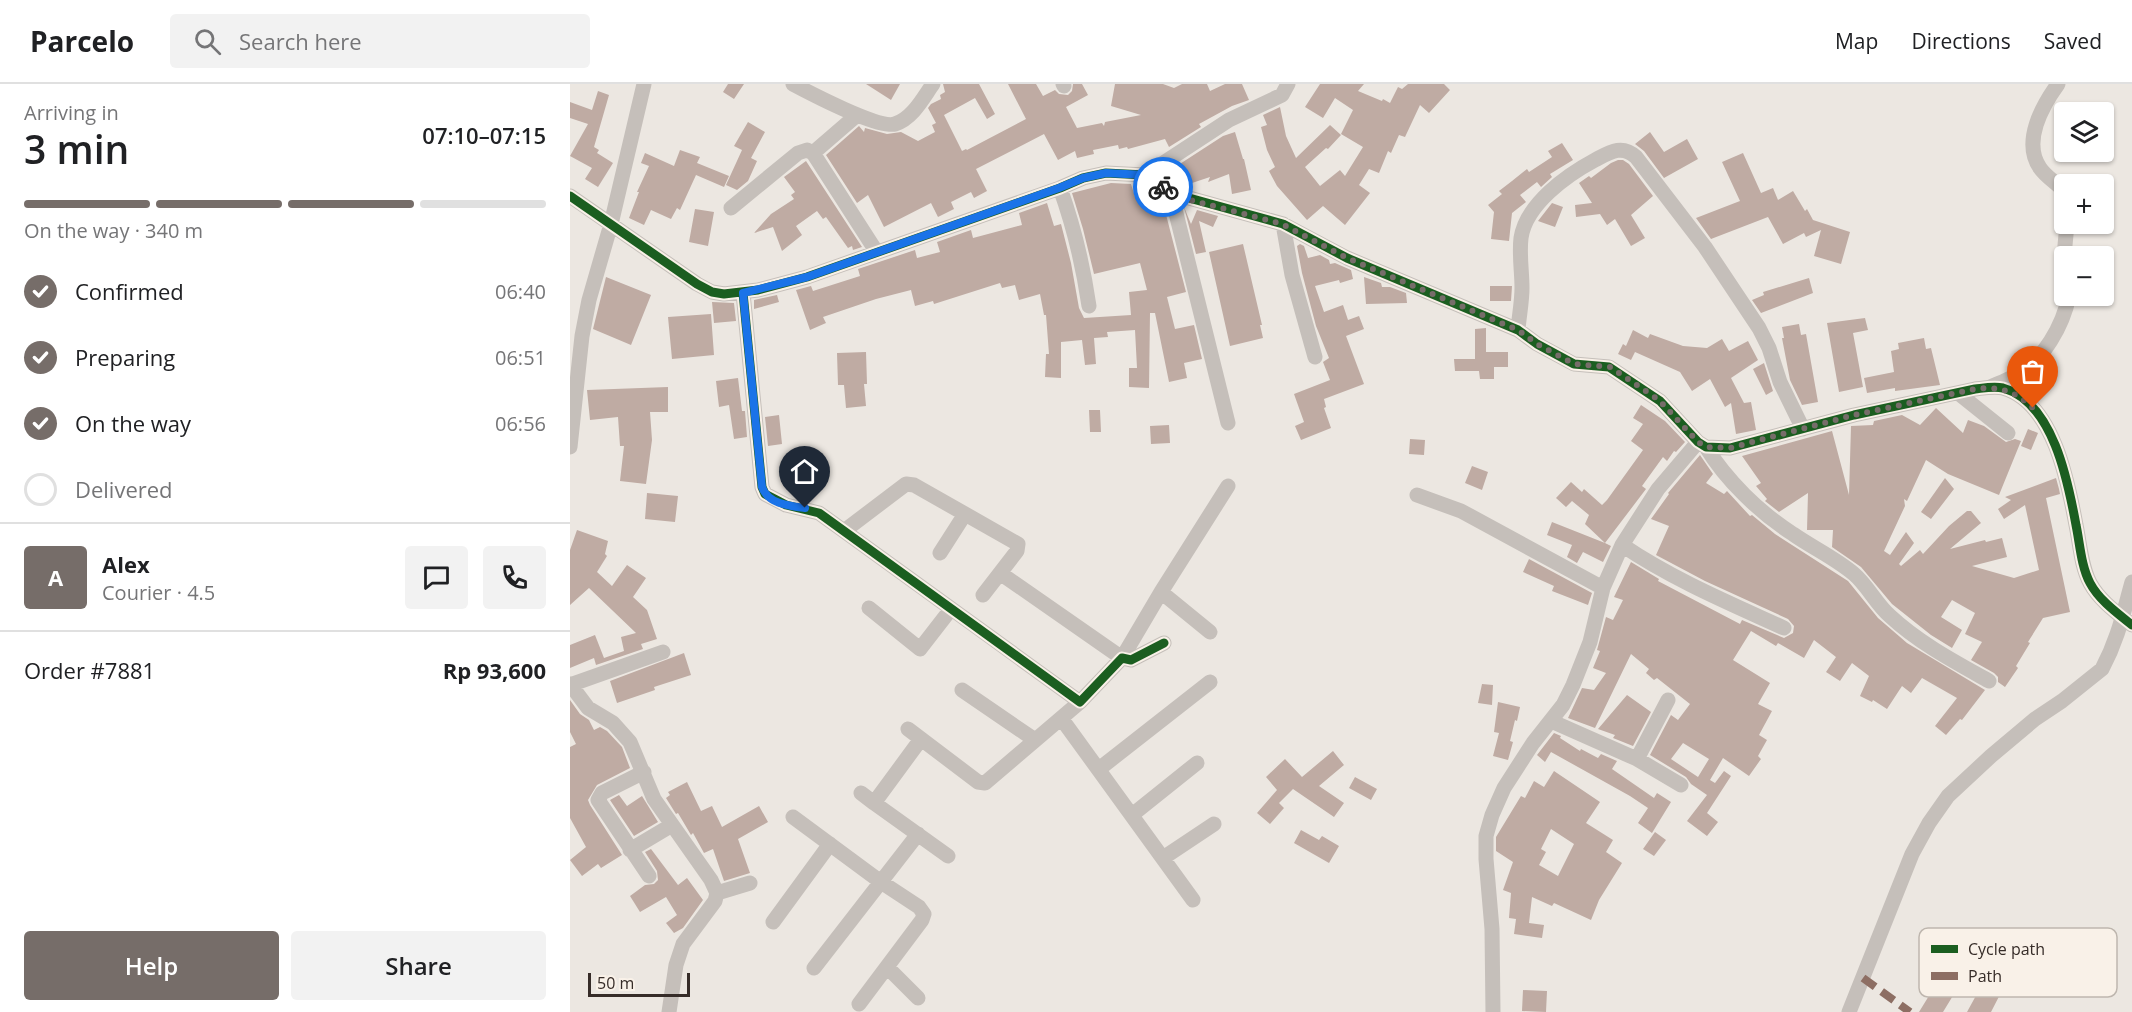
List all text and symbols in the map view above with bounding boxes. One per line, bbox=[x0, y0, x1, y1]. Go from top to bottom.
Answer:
search box bbox=[170, 14, 590, 68]
text: Parcelo bbox=[30, 22, 134, 60]
icon: search bbox=[191, 25, 224, 58]
text: Search here bbox=[239, 26, 362, 56]
text: Map bbox=[1835, 27, 1878, 55]
text: Directions bbox=[1911, 27, 2011, 55]
text: Saved bbox=[2044, 27, 2102, 55]
text: Arriving in bbox=[24, 99, 119, 126]
map controls bbox=[2054, 102, 2114, 306]
button: layers bbox=[2054, 102, 2114, 162]
text: 07:10–07:15 bbox=[422, 120, 546, 150]
text: 3 min bbox=[24, 122, 129, 175]
courier bbox=[1133, 157, 1193, 217]
icon: bike bbox=[1147, 171, 1180, 204]
button: + bbox=[2054, 174, 2114, 234]
text: On the way · 340 m bbox=[24, 217, 203, 244]
button: − bbox=[2054, 246, 2114, 306]
icon: check bbox=[24, 275, 57, 308]
text: Confirmed bbox=[75, 276, 184, 306]
text: 06:40 bbox=[495, 278, 546, 305]
icon: check bbox=[24, 341, 57, 374]
text: Preparing bbox=[75, 342, 175, 372]
text: 06:51 bbox=[495, 344, 546, 371]
pin bbox=[2007, 346, 2058, 408]
icon: bag bbox=[2016, 355, 2049, 388]
icon: check bbox=[24, 407, 57, 440]
text: On the way bbox=[75, 408, 191, 438]
text: 06:56 bbox=[495, 410, 546, 437]
pin bbox=[779, 446, 830, 508]
icon: home bbox=[788, 455, 821, 488]
text: Delivered bbox=[75, 474, 173, 504]
button: chat bbox=[405, 546, 468, 609]
button: phone bbox=[483, 546, 546, 609]
text: Alex bbox=[102, 549, 150, 579]
text: A bbox=[48, 562, 63, 592]
text: Courier · 4.5 bbox=[102, 579, 215, 606]
text: Order #7881 bbox=[24, 655, 155, 685]
text: Rp 93,600 bbox=[443, 655, 546, 685]
legend bbox=[1919, 928, 2117, 997]
button: Help bbox=[24, 931, 279, 1000]
button: Share bbox=[291, 931, 546, 1000]
text: Cycle path bbox=[1968, 938, 2045, 960]
text: Path bbox=[1968, 965, 2002, 987]
scale bar bbox=[588, 970, 690, 998]
text: 50 m bbox=[597, 972, 634, 994]

